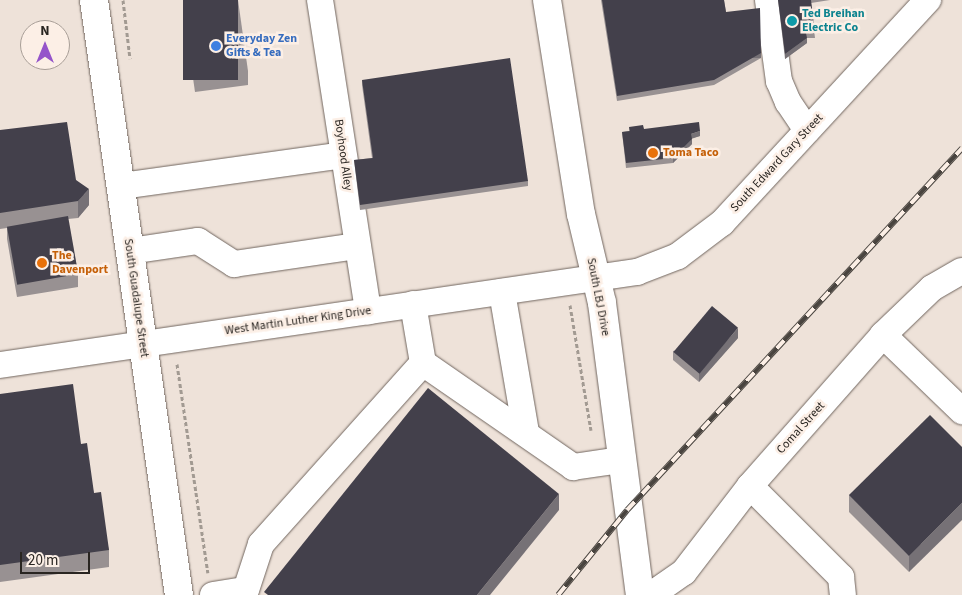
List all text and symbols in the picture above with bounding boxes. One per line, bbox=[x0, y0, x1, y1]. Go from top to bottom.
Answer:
place label: Ted Breihan Electric Co bbox=[802, 7, 865, 35]
marker: Ted Breihan Electric Co bbox=[786, 15, 798, 27]
north arrow bbox=[20, 20, 70, 70]
text: N bbox=[40, 21, 50, 41]
place label: Everyday Zen Gifts & Tea bbox=[226, 32, 297, 60]
marker: Everyday Zen Gifts & Tea bbox=[210, 40, 222, 52]
street label: South Edward Gary Street bbox=[728, 111, 826, 215]
street label: Boyhood Alley bbox=[331, 118, 355, 192]
place label: Toma Taco bbox=[663, 146, 719, 160]
marker: Toma Taco bbox=[647, 147, 659, 159]
street label: South Guadalupe Street bbox=[121, 238, 151, 358]
place label: The Davenport bbox=[52, 249, 108, 277]
marker: The Davenport bbox=[36, 257, 48, 269]
street label: South LBJ Drive bbox=[583, 257, 613, 337]
street label: West Martin Luther King Drive bbox=[224, 304, 372, 338]
street label: Comal Street bbox=[774, 399, 828, 457]
scale bar bbox=[22, 542, 92, 574]
text: 20 m bbox=[28, 550, 58, 571]

